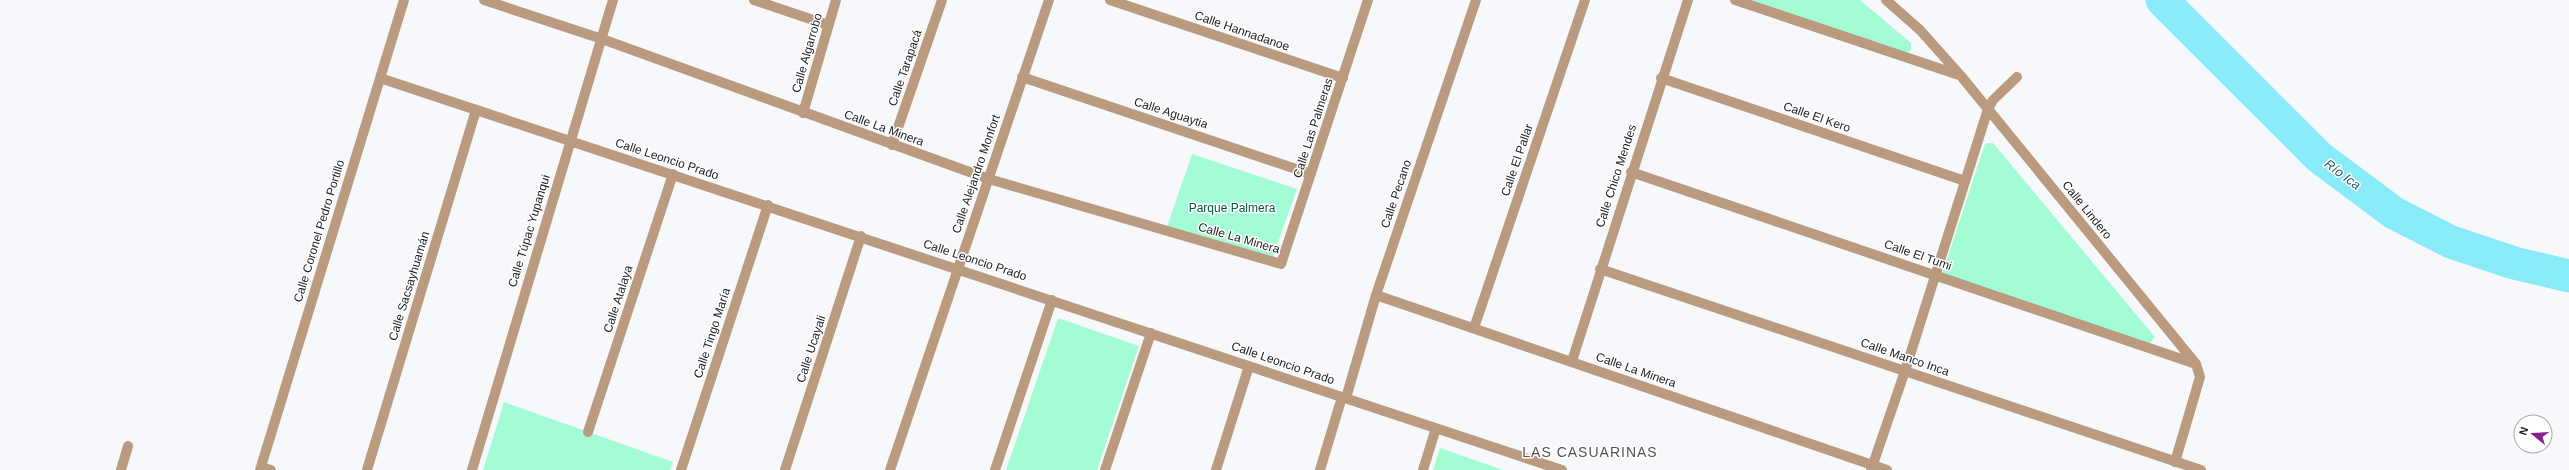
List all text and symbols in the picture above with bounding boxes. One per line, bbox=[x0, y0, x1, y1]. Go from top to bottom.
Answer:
street label: Calle Hannadanoe bbox=[1193, 8, 1292, 54]
street label: Calle Algarrobo bbox=[789, 11, 825, 94]
street label: Calle Tarapacá bbox=[885, 28, 925, 108]
street label: Calle Las Palmeras bbox=[1290, 76, 1336, 180]
street label: Calle Aguaytia bbox=[1132, 94, 1210, 132]
street label: Calle El Kero bbox=[1782, 99, 1853, 135]
street label: Calle La Minera bbox=[842, 107, 926, 149]
street label: Calle Alejandro Monfort bbox=[949, 112, 1003, 235]
street label: Calle El Pallar bbox=[1498, 122, 1536, 198]
street label: Calle Chico Mendes bbox=[1593, 123, 1639, 229]
street label: Calle Leoncio Prado bbox=[613, 136, 721, 182]
water label: Río Ica bbox=[2322, 156, 2364, 193]
street label: Calle Coronel Pedro Portillo bbox=[291, 158, 347, 304]
street label: Calle Pecano bbox=[1378, 158, 1414, 230]
street label: Calle Túpac Yupanqui bbox=[505, 173, 553, 289]
street label: Calle Lindero bbox=[2059, 178, 2115, 242]
park label: Parque Palmera bbox=[1189, 201, 1276, 215]
street label: Calle La Minera bbox=[1197, 220, 1282, 256]
street label: Calle Sacsayhuamán bbox=[386, 230, 432, 342]
street label: Calle Leoncio Prado bbox=[921, 237, 1029, 283]
street label: Calle El Tumi bbox=[1882, 237, 1954, 273]
street label: Calle Atalaya bbox=[601, 263, 636, 334]
street label: Calle Tingo María bbox=[691, 286, 733, 380]
street label: Calle Ucayali bbox=[794, 314, 828, 384]
street label: Calle Manco Inca bbox=[1859, 335, 1951, 379]
street label: Calle Leoncio Prado bbox=[1230, 339, 1337, 387]
street label: Calle La Minera bbox=[1594, 350, 1678, 390]
north arrow bbox=[2513, 414, 2553, 454]
text: N bbox=[2517, 425, 2530, 437]
district label: LAS CASUARINAS bbox=[1522, 444, 1658, 460]

